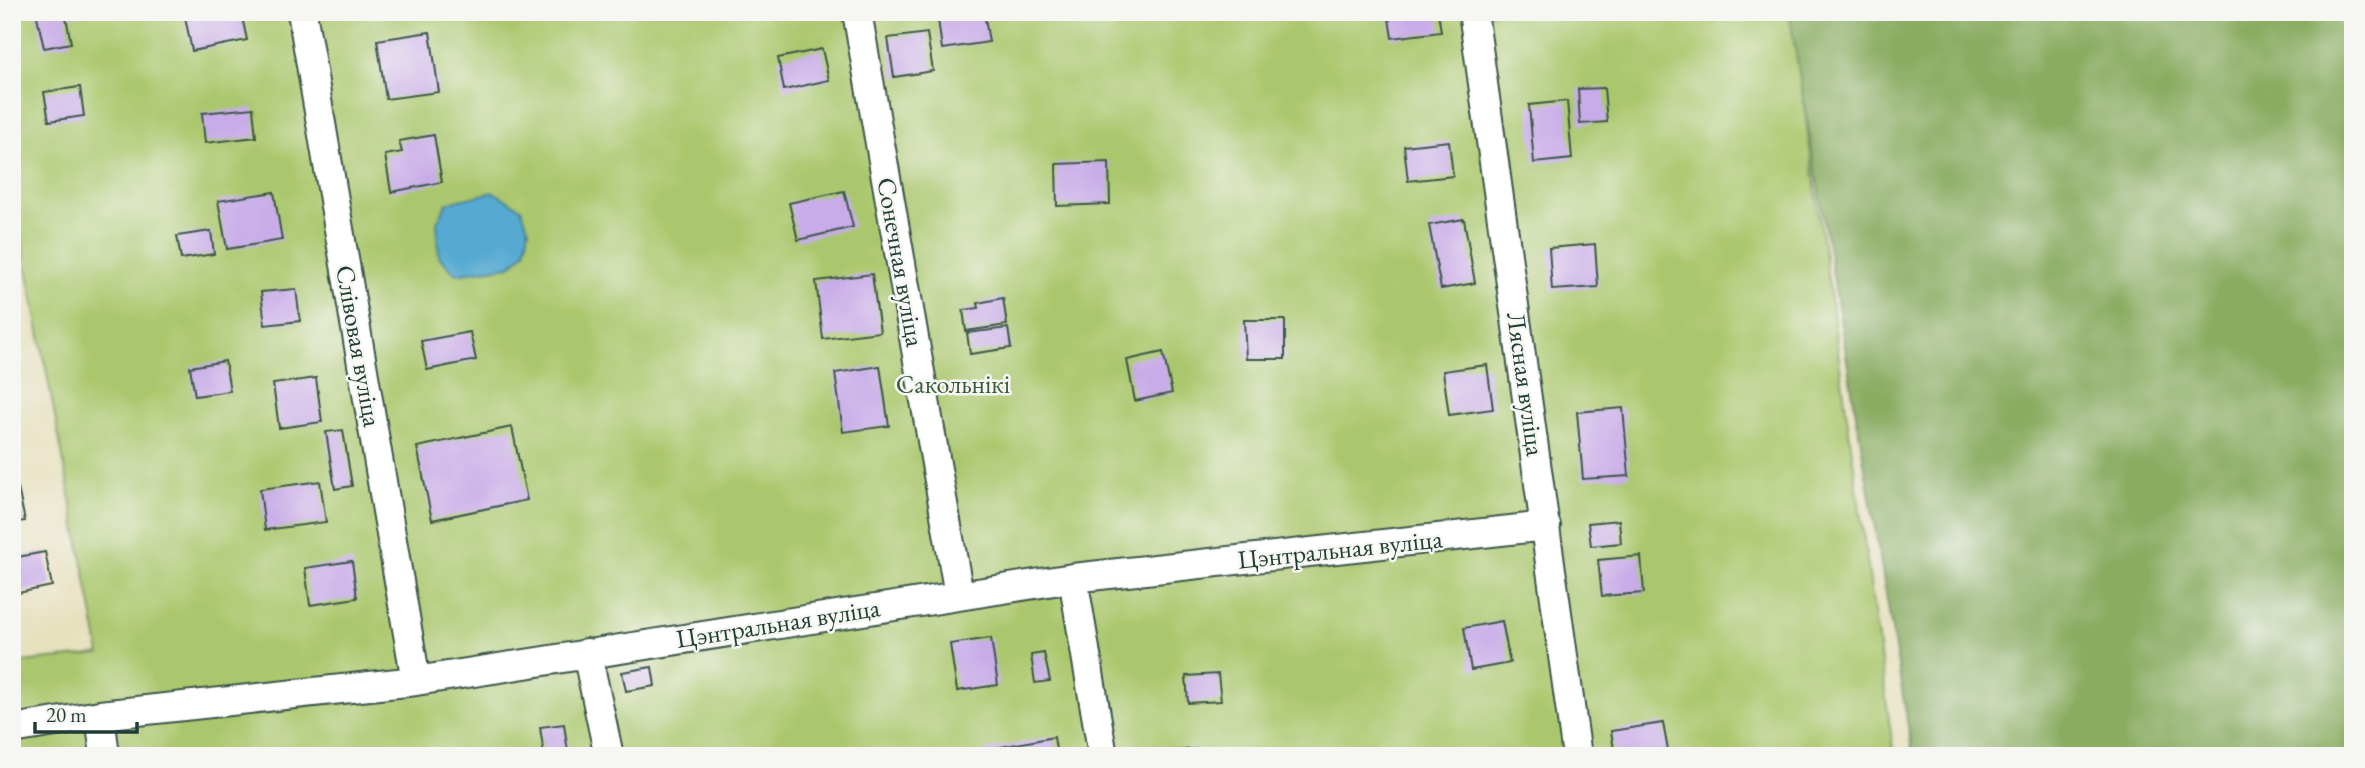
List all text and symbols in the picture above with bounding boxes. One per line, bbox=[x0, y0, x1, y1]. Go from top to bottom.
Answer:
street label: Сонечная вуліца bbox=[869, 175, 933, 350]
street label: Слівовая вуліца bbox=[328, 263, 390, 430]
street label: Лясная вуліца bbox=[1499, 310, 1553, 459]
park label: Сакольнікі bbox=[896, 367, 1010, 401]
street label: Цэнтральная вуліца bbox=[1236, 521, 1445, 577]
street label: Цэнтральная вуліца bbox=[674, 590, 883, 656]
scale bar bbox=[35, 691, 136, 735]
text: 20 m bbox=[46, 701, 87, 728]

